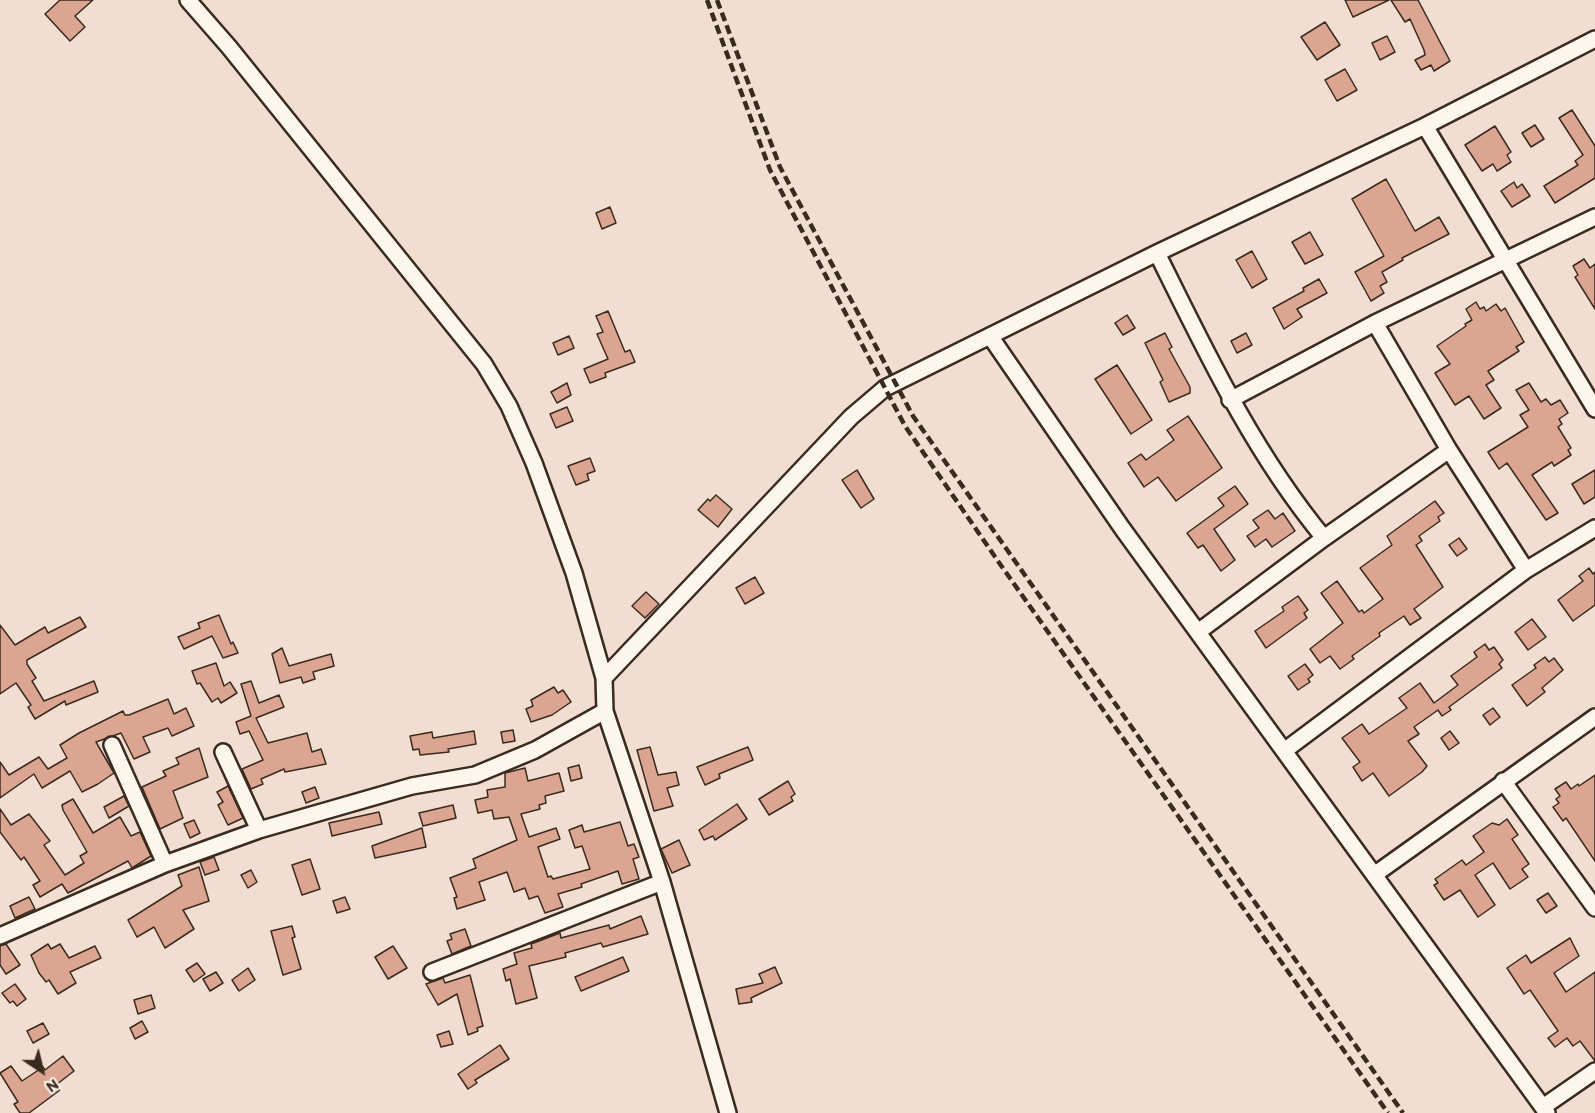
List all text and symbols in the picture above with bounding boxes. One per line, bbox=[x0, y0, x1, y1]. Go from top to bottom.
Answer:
north arrow bbox=[12, 1041, 72, 1101]
text: N bbox=[43, 1075, 62, 1097]

